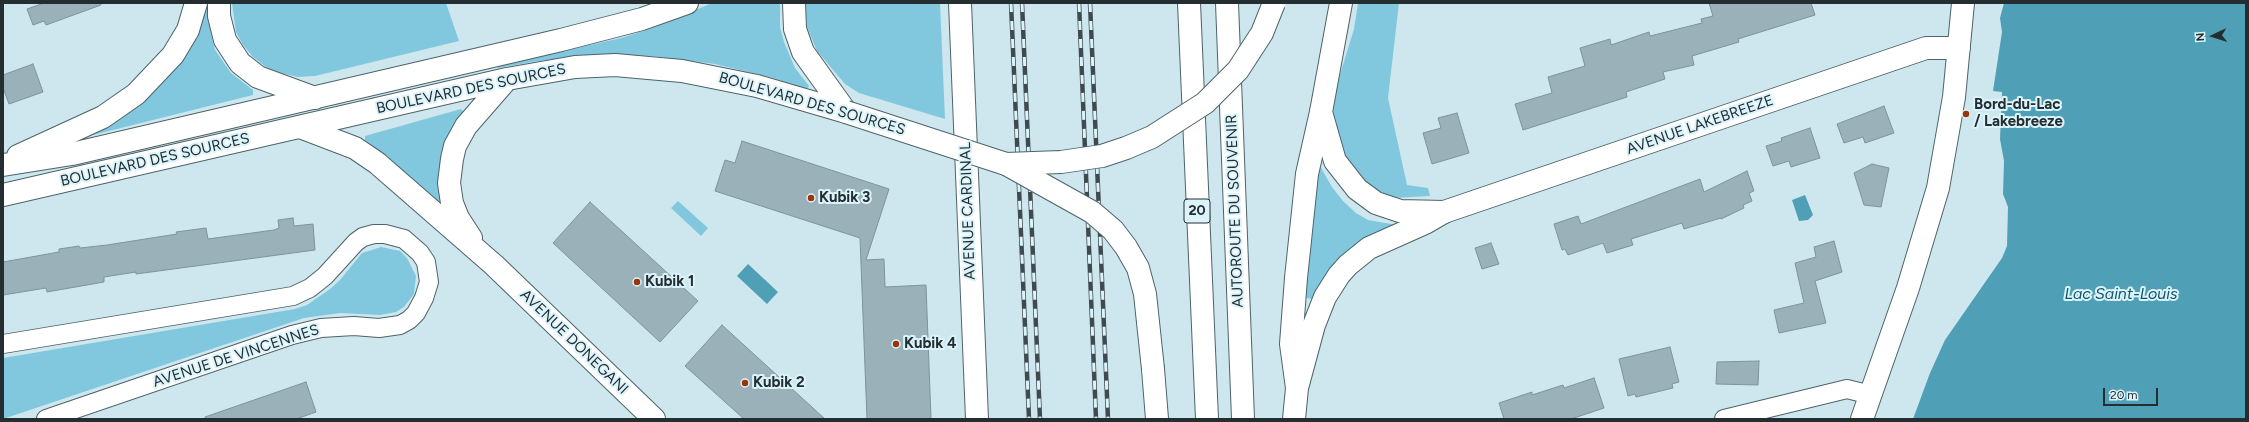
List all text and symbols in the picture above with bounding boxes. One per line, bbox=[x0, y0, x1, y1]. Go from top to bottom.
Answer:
north arrow bbox=[2193, 16, 2233, 56]
text: N bbox=[2194, 32, 2207, 42]
street label: BOULEVARD DES SOURCES bbox=[375, 60, 567, 118]
street label: BOULEVARD DES SOURCES bbox=[717, 69, 907, 139]
street label: AVENUE LAKEBREEZE bbox=[1624, 91, 1776, 159]
place label: Bord-du-Lac / Lakebreeze bbox=[1974, 96, 2063, 131]
marker: Bord-du-Lac / Lakebreeze bbox=[1961, 109, 1971, 119]
street label: AUTOROUTE DU SOUVENIR bbox=[1223, 114, 1247, 308]
street label: BOULEVARD DES SOURCES bbox=[59, 129, 251, 191]
street label: AVENUE CARDINAL bbox=[957, 142, 979, 280]
place label: Kubik 3 bbox=[819, 189, 870, 207]
marker: Kubik 3 bbox=[806, 193, 816, 203]
road number: 20 bbox=[1184, 199, 1210, 223]
place label: Kubik 1 bbox=[645, 273, 694, 291]
marker: Kubik 1 bbox=[632, 277, 642, 287]
water label: Lac Saint-Louis bbox=[2065, 284, 2177, 304]
street label: AVENUE DONEGANI bbox=[516, 286, 632, 398]
street label: AVENUE DE VINCENNES bbox=[151, 321, 321, 391]
place label: Kubik 4 bbox=[904, 335, 956, 353]
marker: Kubik 4 bbox=[891, 339, 901, 349]
place label: Kubik 2 bbox=[753, 374, 805, 392]
marker: Kubik 2 bbox=[740, 378, 750, 388]
scale bar bbox=[2105, 380, 2160, 406]
text: 20 m bbox=[2110, 388, 2138, 402]

